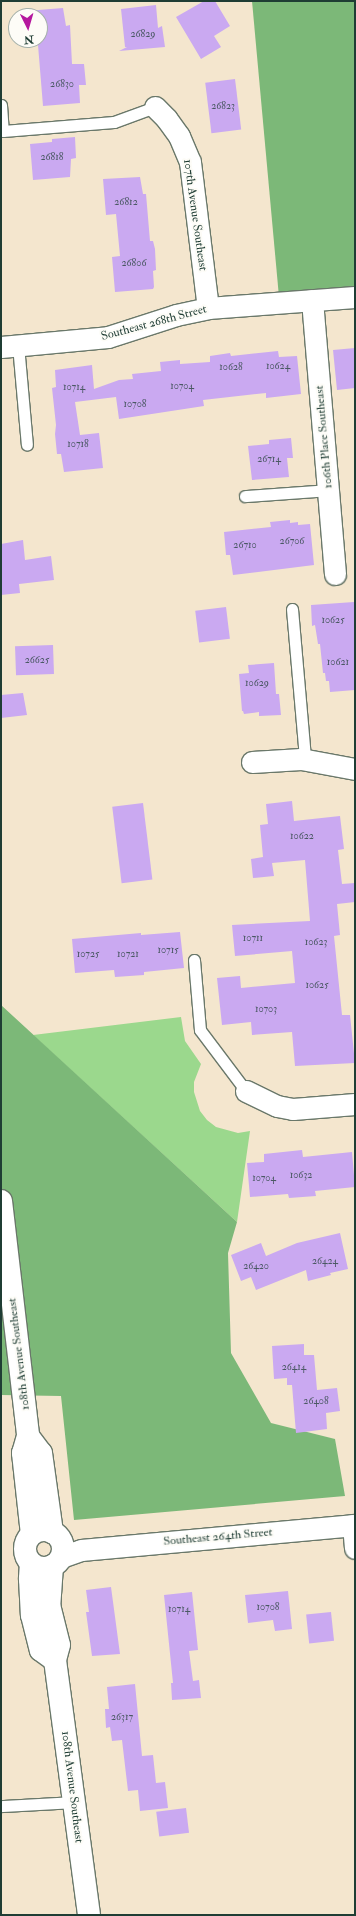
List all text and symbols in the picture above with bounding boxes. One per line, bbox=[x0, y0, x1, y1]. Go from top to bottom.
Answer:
north arrow bbox=[8, 8, 48, 48]
house number: 26829 bbox=[131, 29, 155, 41]
text: N bbox=[24, 33, 34, 46]
house number: 26830 bbox=[50, 79, 74, 91]
house number: 26823 bbox=[211, 101, 235, 113]
house number: 26818 bbox=[40, 152, 64, 164]
street label: 107th Avenue Southeast bbox=[180, 158, 210, 272]
house number: 26812 bbox=[114, 197, 138, 209]
house number: 26806 bbox=[122, 258, 146, 270]
street label: Southeast 268th Street bbox=[100, 302, 208, 344]
house number: 10624 bbox=[266, 361, 290, 373]
house number: 10628 bbox=[219, 362, 243, 374]
house number: 10704 bbox=[170, 381, 194, 393]
house number: 10714 bbox=[63, 382, 85, 394]
street label: 106th Place Southeast bbox=[312, 385, 336, 489]
house number: 10708 bbox=[123, 399, 147, 411]
house number: 10718 bbox=[67, 439, 89, 451]
house number: 26714 bbox=[257, 454, 281, 466]
house number: 26706 bbox=[280, 536, 304, 548]
house number: 26710 bbox=[233, 540, 257, 552]
house number: 10625 bbox=[321, 615, 345, 627]
house number: 26625 bbox=[25, 655, 49, 667]
house number: 10621 bbox=[327, 657, 349, 669]
house number: 10629 bbox=[245, 678, 269, 690]
house number: 10622 bbox=[290, 831, 314, 843]
house number: 10711 bbox=[243, 933, 263, 945]
house number: 10623 bbox=[305, 937, 327, 949]
house number: 10715 bbox=[157, 945, 179, 957]
house number: 10725 bbox=[77, 949, 99, 961]
house number: 10721 bbox=[117, 949, 139, 961]
house number: 10625 bbox=[305, 980, 329, 992]
house number: 10703 bbox=[255, 1004, 277, 1016]
house number: 10632 bbox=[290, 1170, 312, 1182]
house number: 10704 bbox=[252, 1173, 276, 1185]
house number: 26424 bbox=[312, 1256, 338, 1268]
house number: 26420 bbox=[243, 1261, 269, 1273]
street label: 108th Avenue Southeast bbox=[5, 1297, 33, 1411]
house number: 26414 bbox=[282, 1362, 306, 1374]
house number: 26408 bbox=[303, 1396, 329, 1408]
street label: Southeast 264th Street bbox=[163, 1525, 273, 1549]
house number: 10708 bbox=[256, 1602, 280, 1614]
house number: 10714 bbox=[168, 1604, 190, 1616]
house number: 26317 bbox=[111, 1712, 133, 1724]
street label: 108th Avenue Southeast bbox=[58, 1730, 86, 1844]

